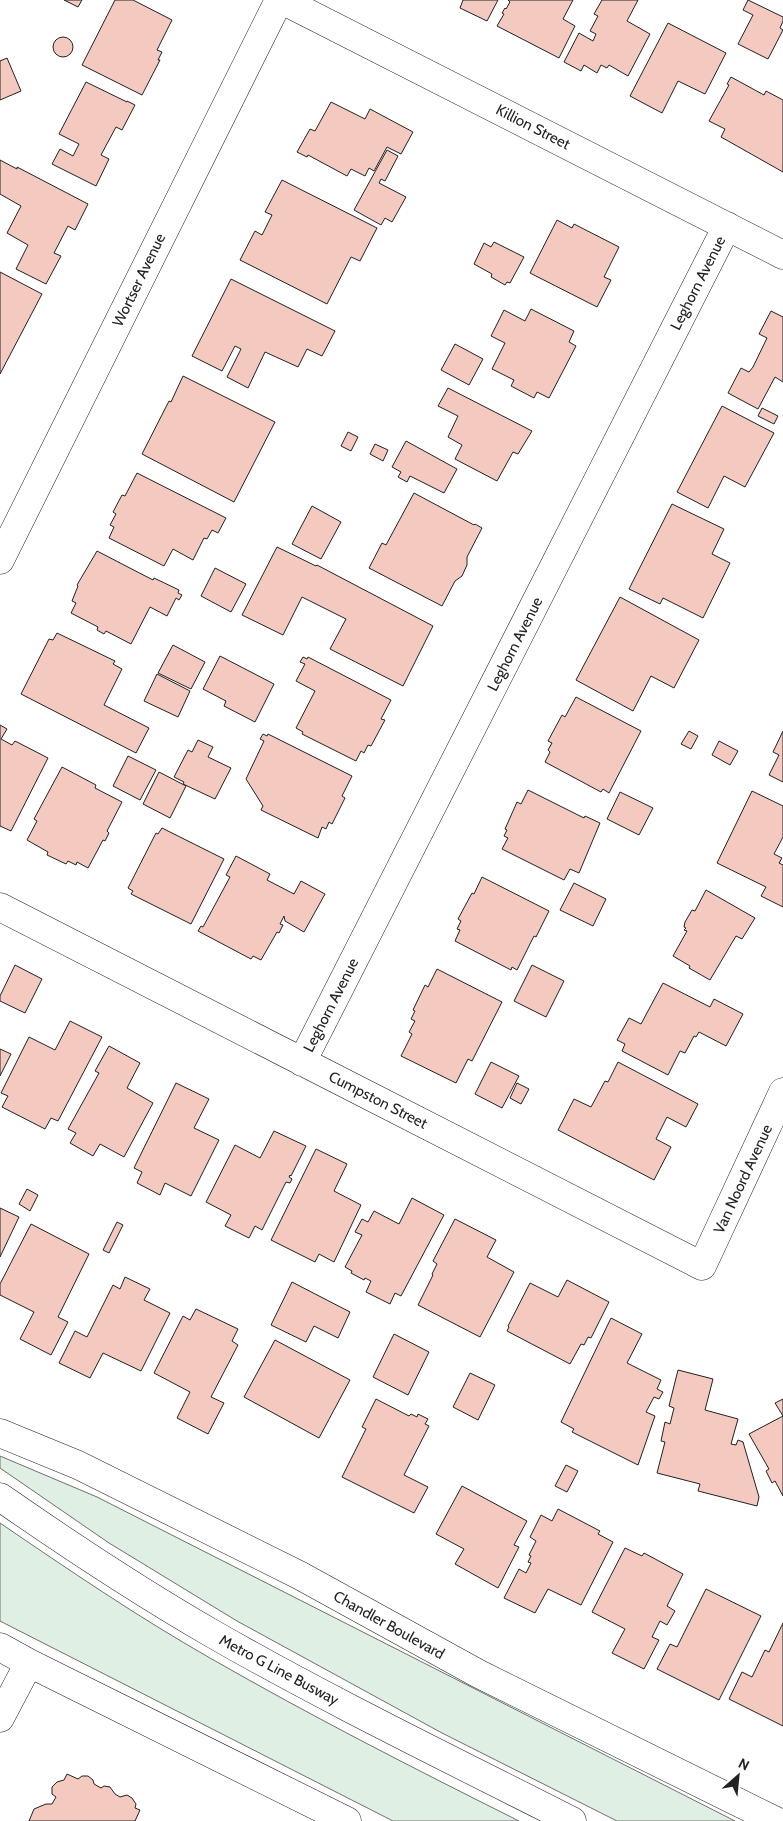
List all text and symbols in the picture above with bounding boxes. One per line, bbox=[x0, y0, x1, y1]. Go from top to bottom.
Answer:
street label: Killion Street bbox=[493, 101, 573, 153]
street label: Wortser Avenue bbox=[109, 230, 169, 329]
street label: Leghorn Avenue bbox=[667, 233, 730, 333]
street label: Leghorn Avenue bbox=[484, 594, 547, 694]
street label: Leghorn Avenue bbox=[300, 955, 363, 1055]
street label: Cumpston Street bbox=[326, 1067, 430, 1133]
street label: Van Noord Avenue bbox=[710, 1121, 776, 1236]
street label: Chandler Boulevard bbox=[330, 1587, 448, 1663]
street label: Metro G Line Busway bbox=[216, 1631, 342, 1709]
north arrow bbox=[713, 1751, 763, 1801]
text: N bbox=[735, 1754, 752, 1775]

